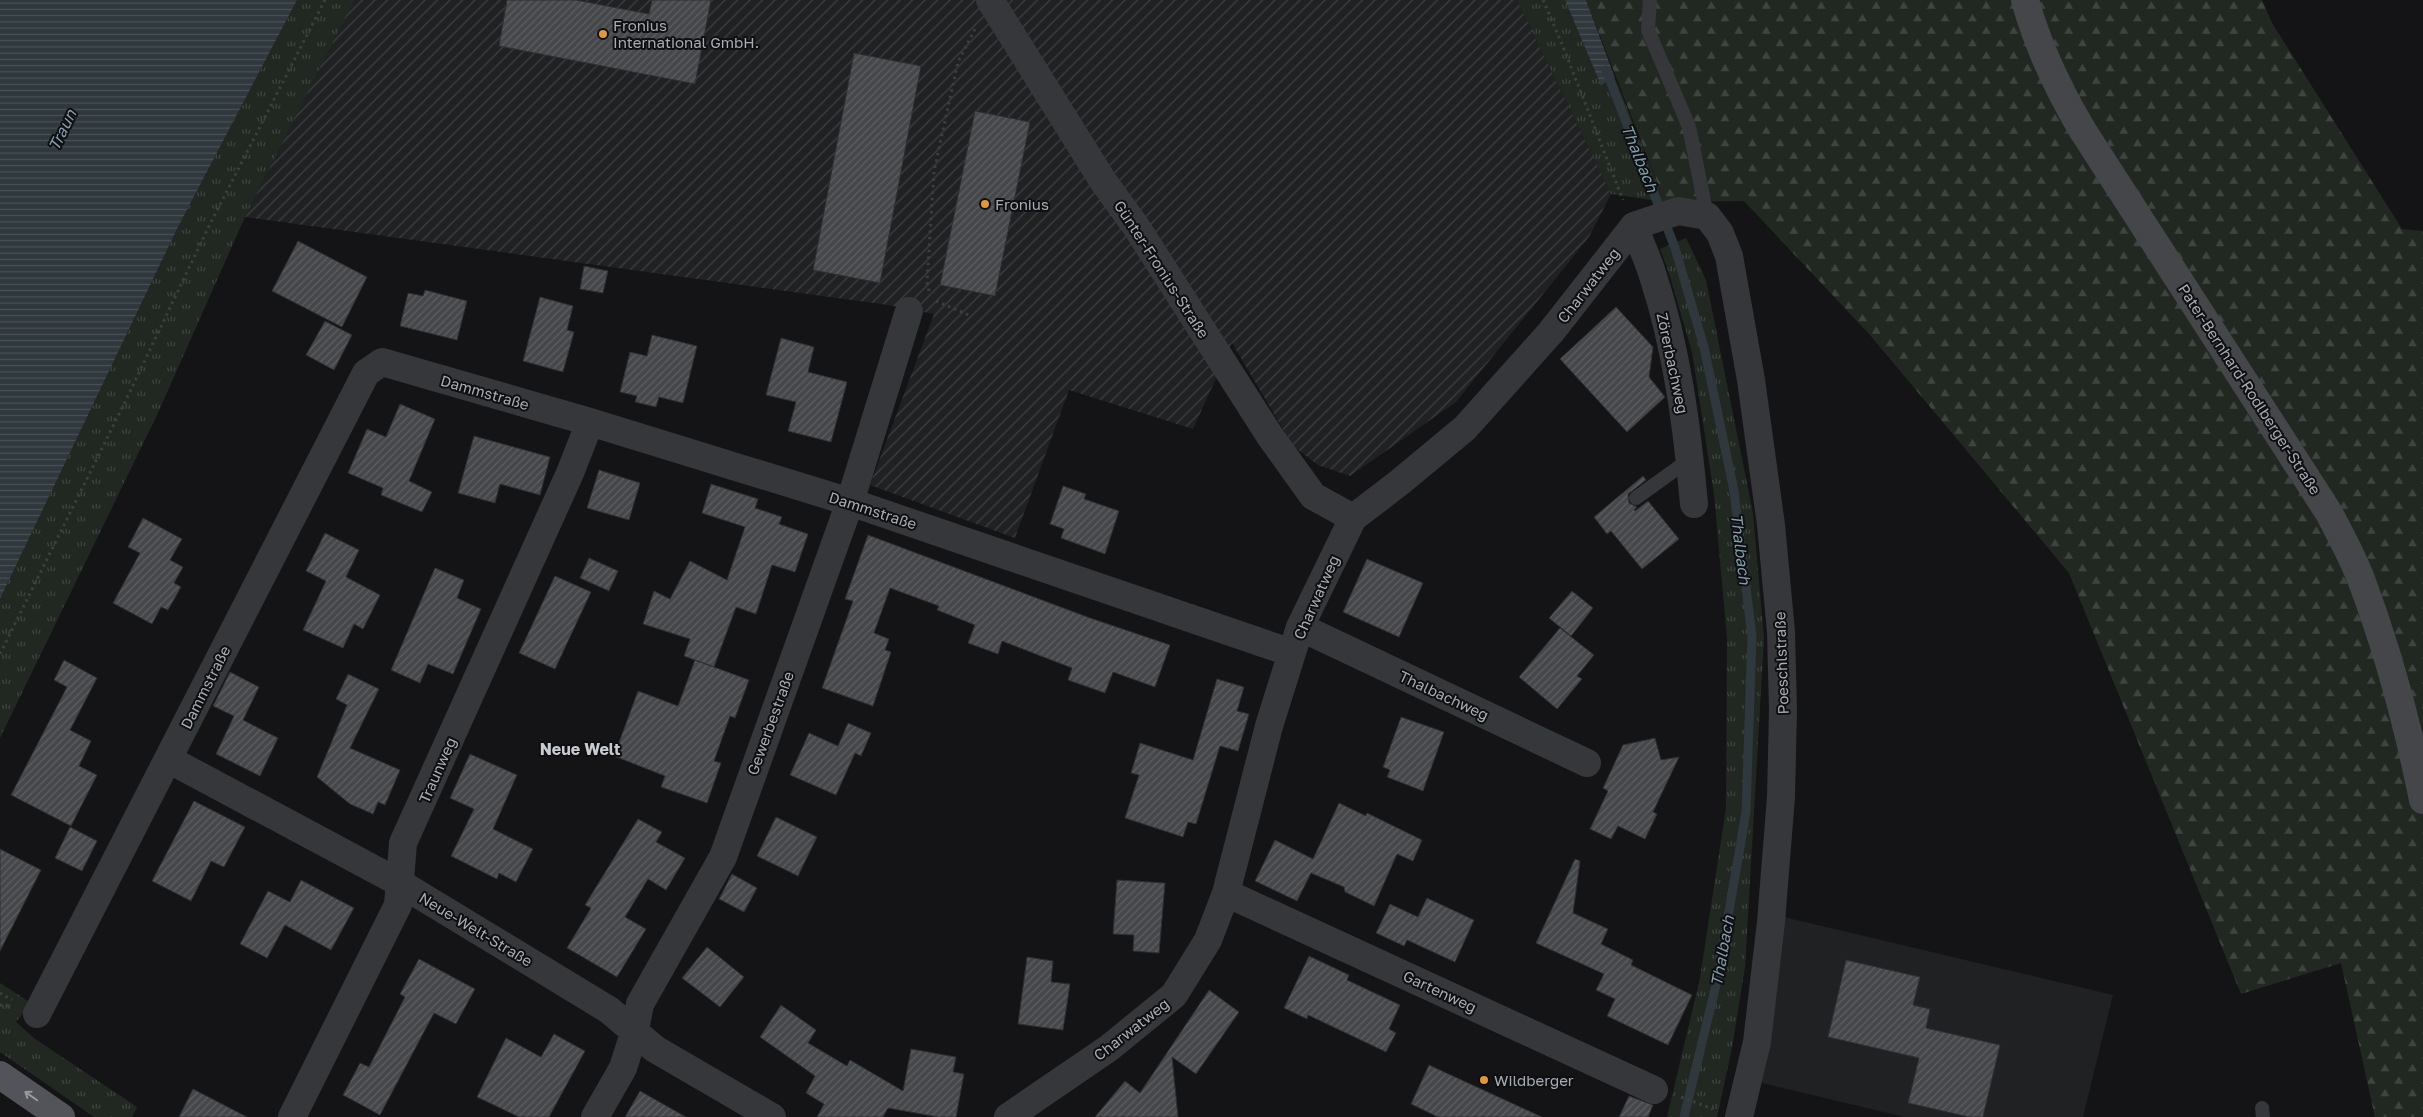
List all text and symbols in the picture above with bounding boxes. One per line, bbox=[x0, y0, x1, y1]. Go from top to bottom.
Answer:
place label: Fronius International GmbH. bbox=[613, 16, 759, 51]
marker: Fronius International GmbH. bbox=[597, 28, 609, 40]
water label: Traun bbox=[44, 105, 81, 154]
water label: Thalbach bbox=[1617, 121, 1663, 196]
place label: Fronius bbox=[995, 195, 1049, 213]
street label: Günter-Fronius-Straße bbox=[1111, 197, 1213, 341]
marker: Fronius bbox=[979, 198, 991, 210]
street label: Charwatweg bbox=[1553, 244, 1623, 326]
street label: Pater-Bernhard-Rodlberger-Straße bbox=[2175, 280, 2325, 498]
street label: Zörerbachweg bbox=[1654, 311, 1692, 415]
street label: Dammstraße bbox=[439, 371, 532, 413]
street label: Dammstraße bbox=[827, 487, 919, 533]
water label: Thalbach bbox=[1727, 512, 1755, 587]
street label: Charwatweg bbox=[1289, 552, 1343, 642]
street label: Poeschlstraße bbox=[1770, 611, 1792, 715]
street label: Dammstraße bbox=[176, 642, 234, 732]
street label: Thalbachweg bbox=[1396, 666, 1492, 724]
street label: Gewerbestraße bbox=[743, 668, 797, 777]
street label: Traunweg bbox=[415, 734, 459, 806]
district label: Neue Welt bbox=[540, 739, 620, 759]
street label: Neue-Welt-Straße bbox=[416, 888, 536, 970]
water label: Thalbach bbox=[1706, 913, 1738, 988]
street label: Gartenweg bbox=[1400, 966, 1480, 1016]
street label: Charwatweg bbox=[1090, 994, 1172, 1064]
place label: Wildberger bbox=[1494, 1071, 1574, 1089]
marker: Wildberger bbox=[1478, 1074, 1490, 1086]
one-way arrow bbox=[24, 1091, 38, 1101]

